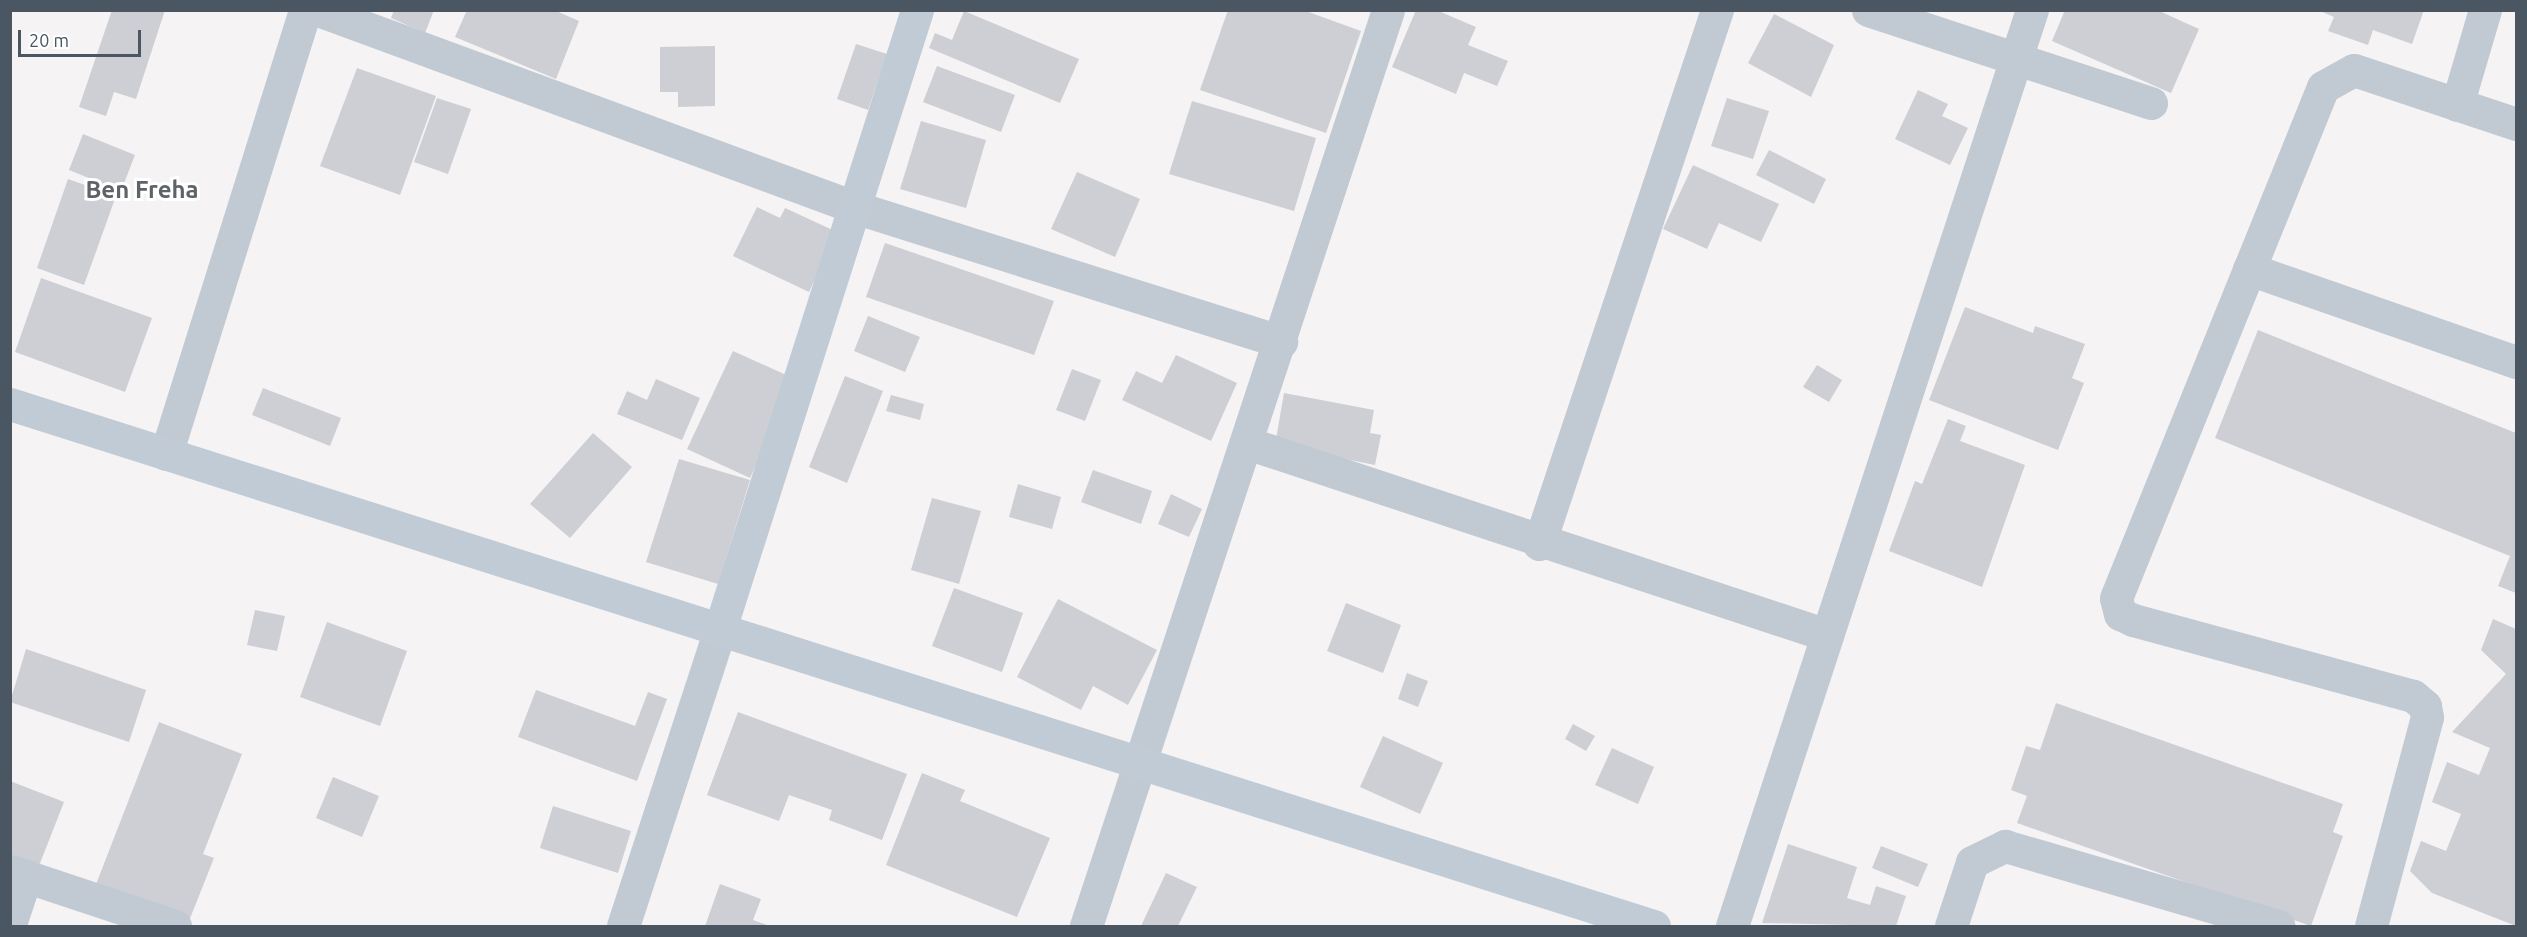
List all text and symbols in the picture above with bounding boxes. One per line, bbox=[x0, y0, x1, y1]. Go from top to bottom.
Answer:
scale bar bbox=[21, 18, 144, 56]
text: 20 m bbox=[29, 30, 69, 50]
district label: Ben Freha bbox=[85, 176, 199, 204]

